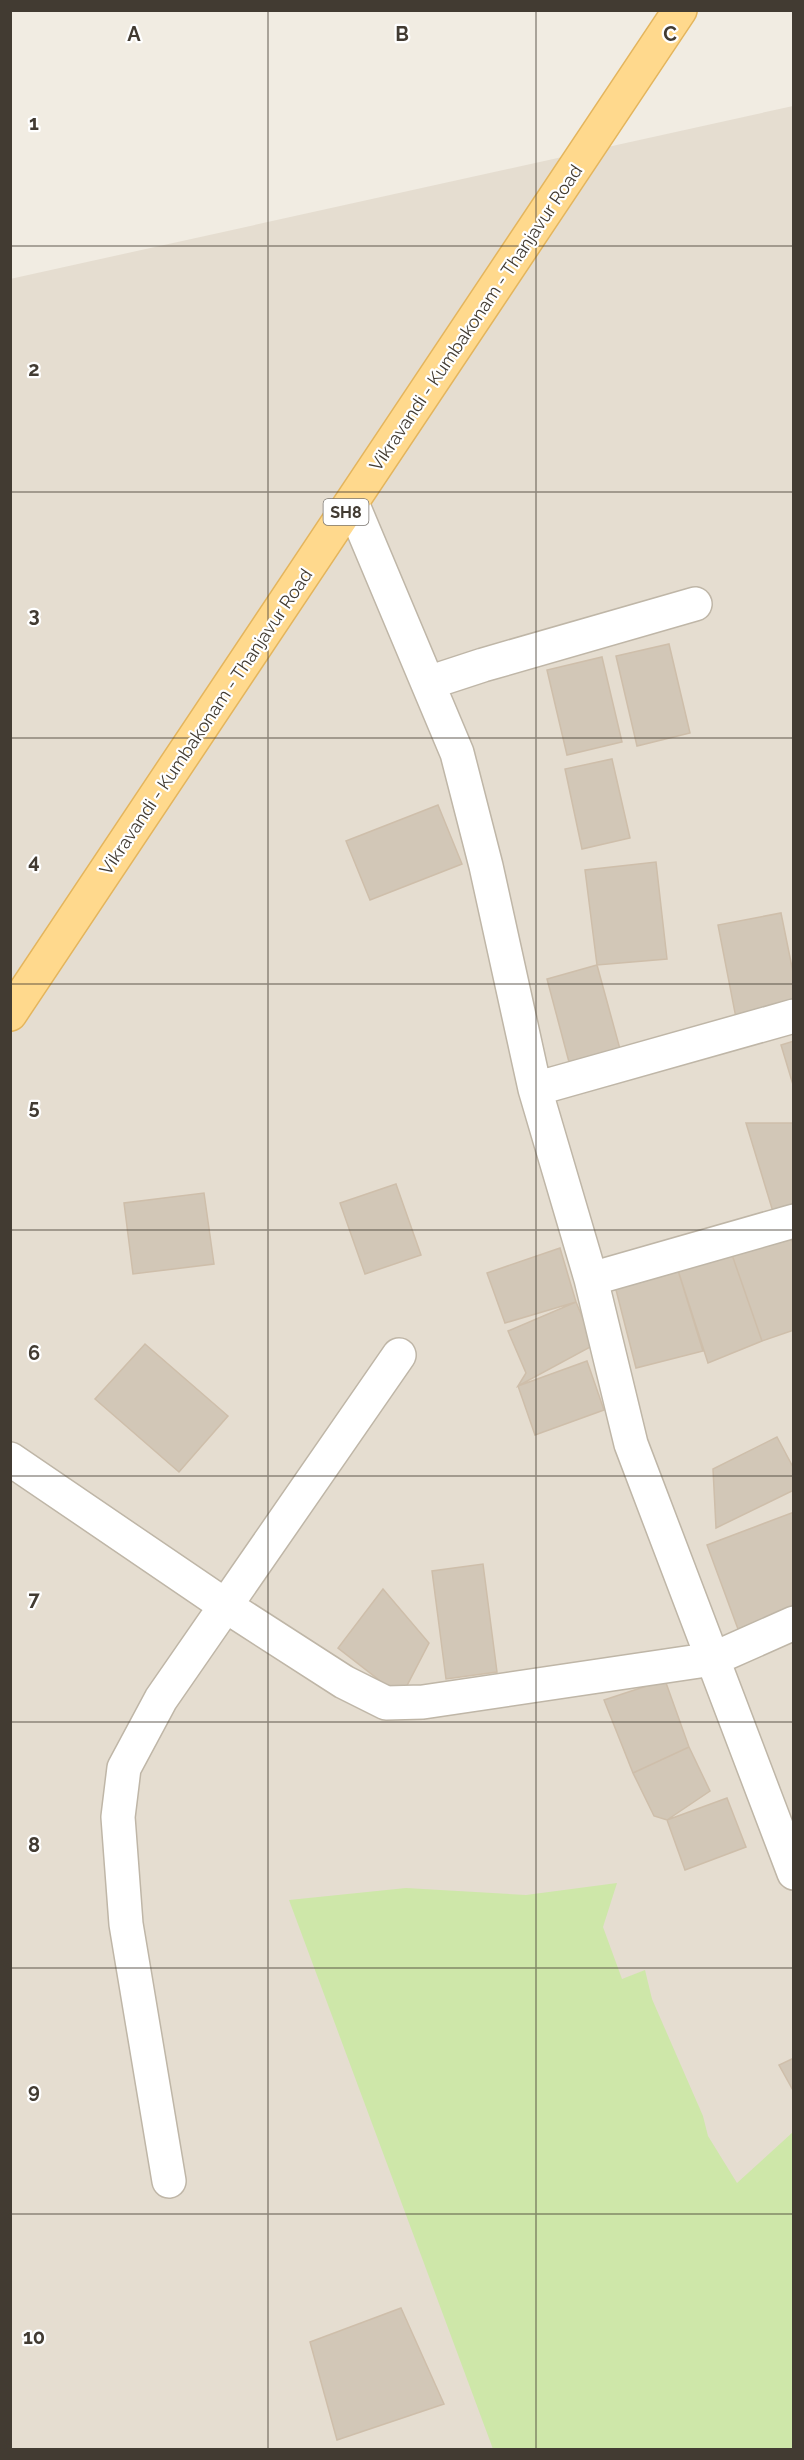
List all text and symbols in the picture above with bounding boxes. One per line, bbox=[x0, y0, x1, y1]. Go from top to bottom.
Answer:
text: A bbox=[127, 22, 141, 46]
text: B bbox=[395, 22, 409, 46]
text: C bbox=[663, 22, 677, 46]
text: 1 bbox=[29, 111, 39, 135]
street label: Vikravandi - Kumbakonam - Thanjavur Road bbox=[365, 161, 586, 475]
text: 2 bbox=[28, 357, 40, 381]
road number: SH8 bbox=[324, 499, 368, 525]
street label: Vikravandi - Kumbakonam - Thanjavur Road bbox=[95, 565, 316, 879]
text: 3 bbox=[28, 603, 40, 627]
text: 4 bbox=[28, 849, 40, 873]
text: 5 bbox=[28, 1095, 40, 1119]
text: 6 bbox=[28, 1341, 40, 1365]
text: 7 bbox=[28, 1587, 40, 1611]
text: 8 bbox=[28, 1833, 40, 1857]
text: 9 bbox=[28, 2079, 40, 2103]
text: 10 bbox=[23, 2325, 45, 2349]

